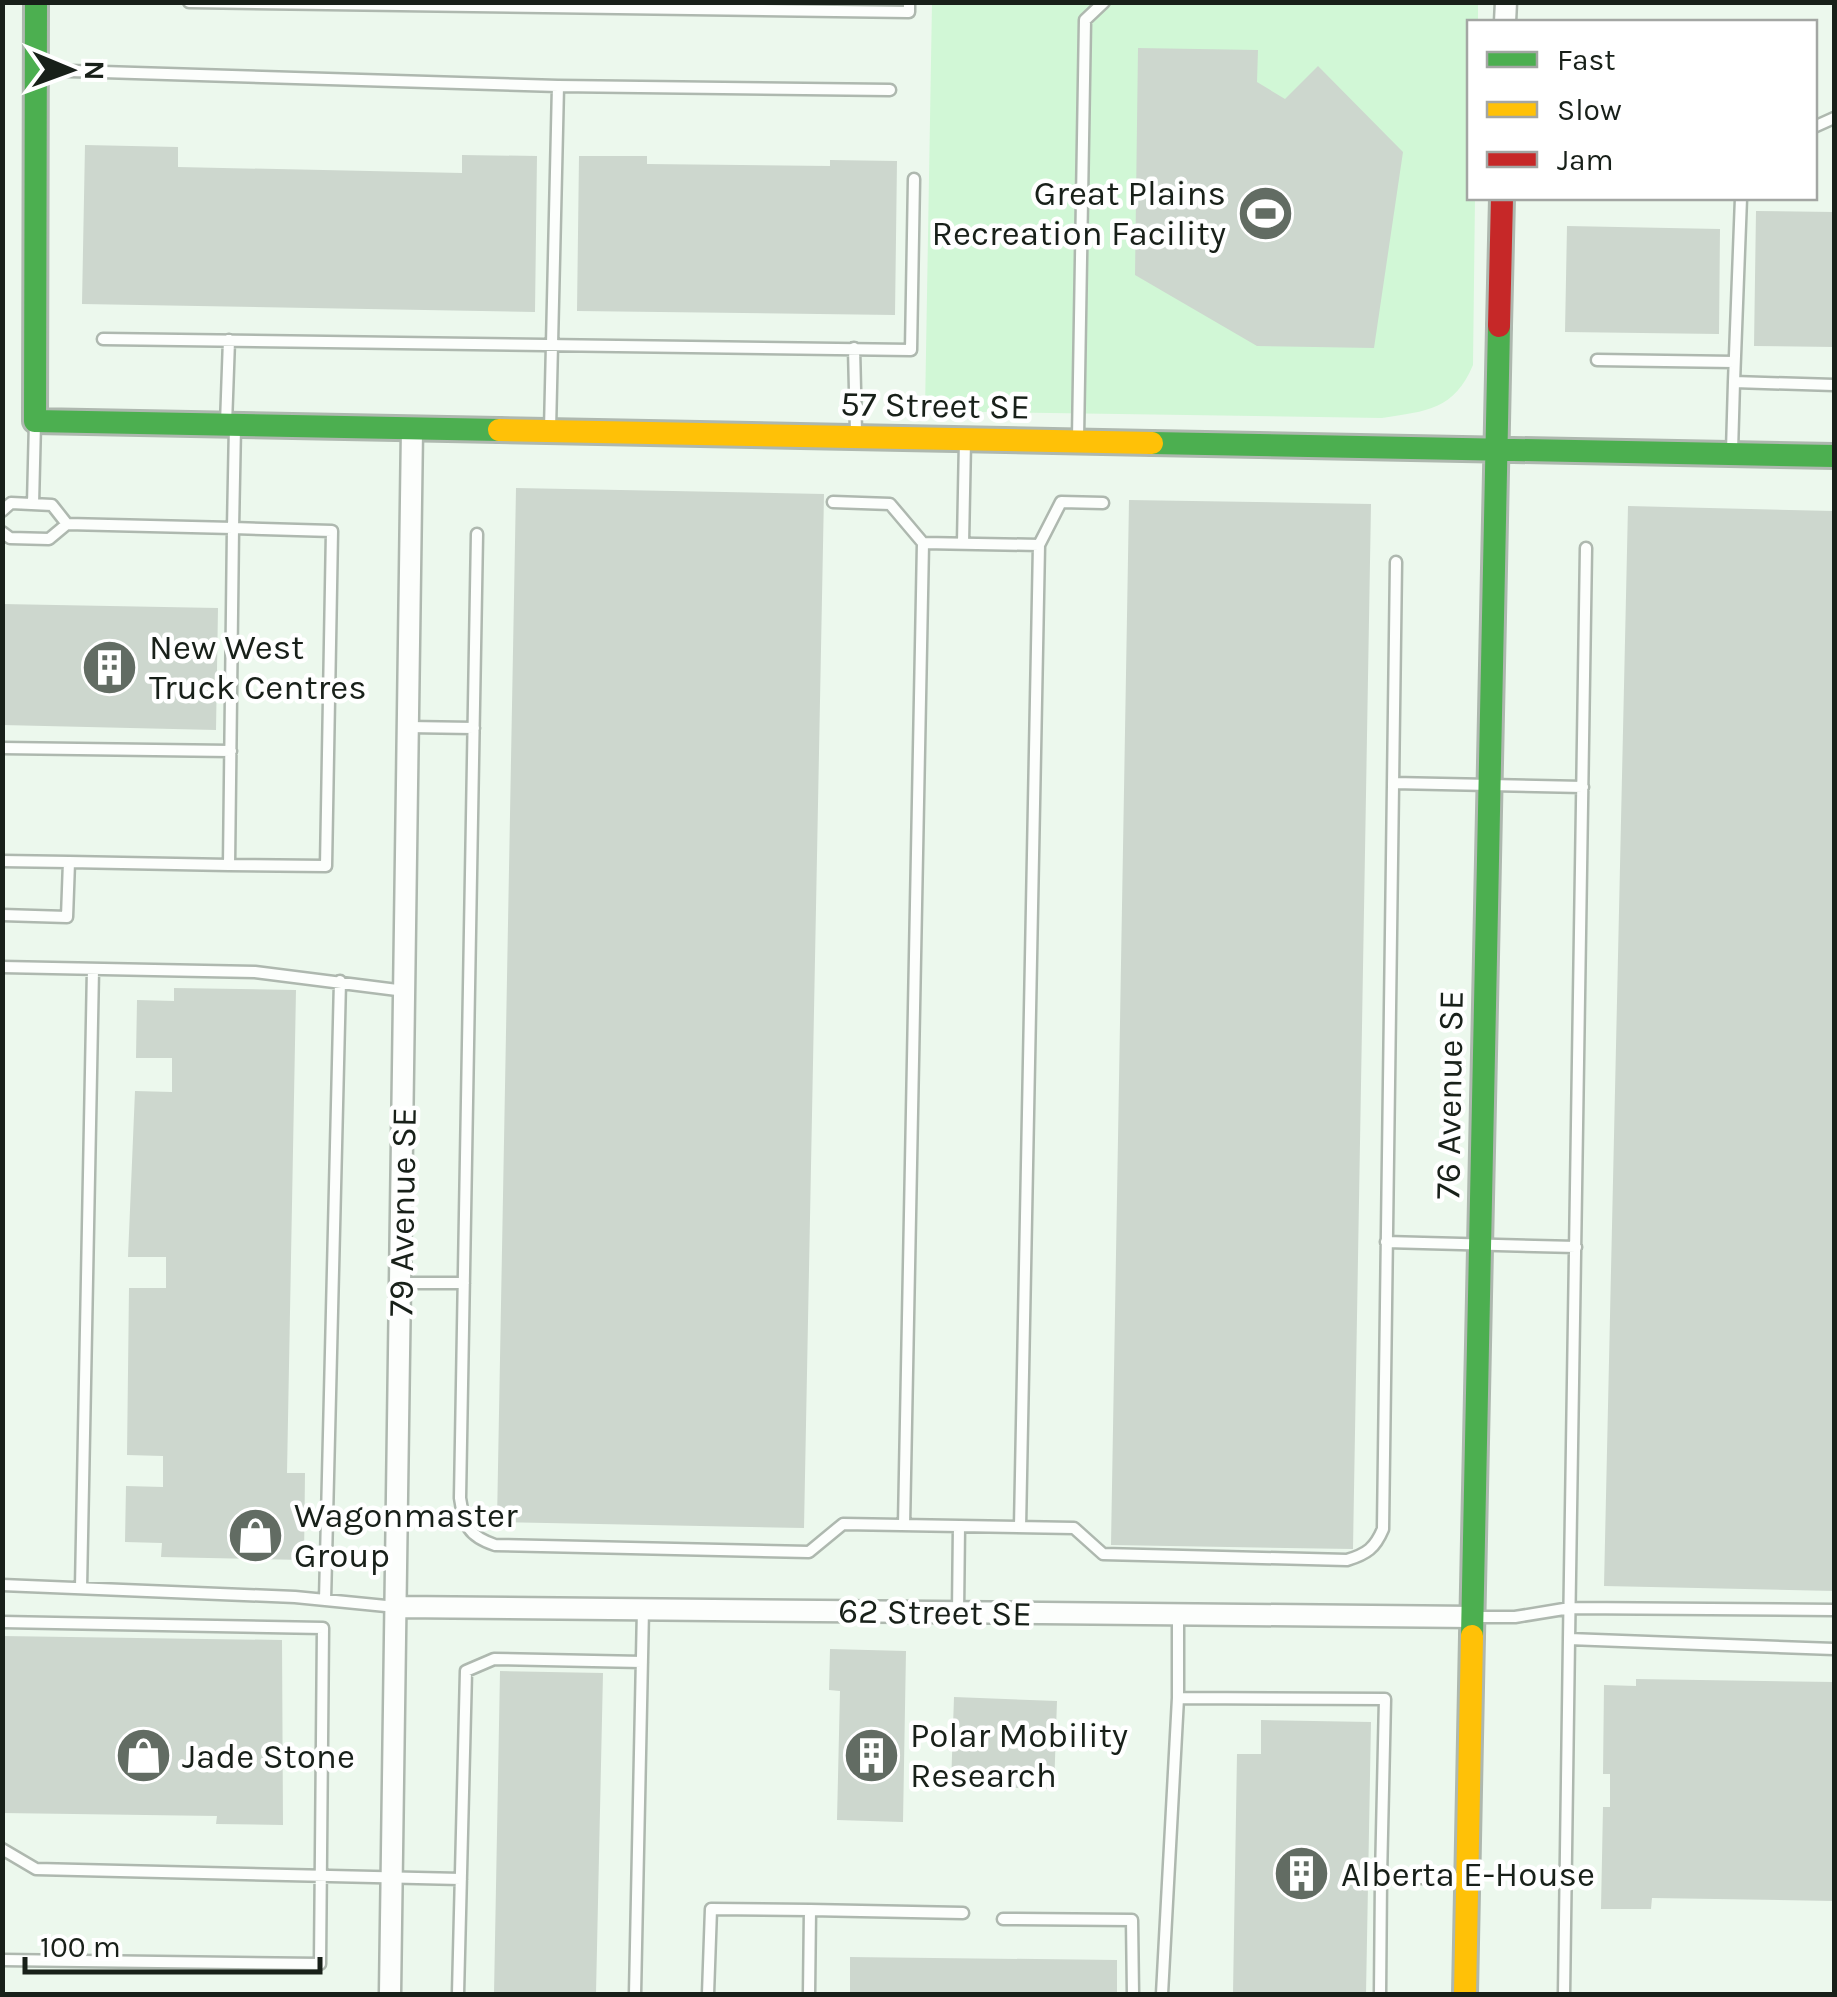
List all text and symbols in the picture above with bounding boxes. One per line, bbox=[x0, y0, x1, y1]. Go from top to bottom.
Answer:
north arrow bbox=[20, 20, 120, 120]
legend bbox=[1467, 20, 1817, 200]
text: Fast bbox=[1557, 42, 1616, 78]
text: N bbox=[78, 60, 111, 81]
text: Slow bbox=[1557, 92, 1622, 128]
text: Jam bbox=[1557, 142, 1614, 178]
place label: Great Plains Recreation Facility bbox=[932, 173, 1226, 254]
sports icon: Great Plains Recreation Facility bbox=[1235, 183, 1295, 243]
street label: 57 Street SE bbox=[840, 383, 1030, 428]
place label: New West Truck Centres bbox=[149, 627, 367, 708]
building icon: New West Truck Centres bbox=[80, 637, 140, 697]
street label: 76 Avenue SE bbox=[1427, 990, 1472, 1200]
street label: 79 Avenue SE bbox=[380, 1107, 425, 1317]
place label: Wagonmaster Group bbox=[294, 1495, 518, 1576]
shop icon: Wagonmaster Group bbox=[225, 1505, 285, 1565]
street label: 62 Street SE bbox=[838, 1590, 1032, 1635]
place label: Polar Mobility Research bbox=[910, 1715, 1128, 1796]
building icon: Polar Mobility Research bbox=[841, 1725, 901, 1785]
shop icon: Jade Stone bbox=[113, 1726, 173, 1786]
place label: Jade Stone bbox=[182, 1736, 355, 1777]
building icon: Alberta E-House bbox=[1272, 1844, 1332, 1904]
place label: Alberta E-House bbox=[1341, 1854, 1595, 1895]
scale bar bbox=[25, 1912, 320, 1974]
text: 100 m bbox=[40, 1929, 121, 1965]

